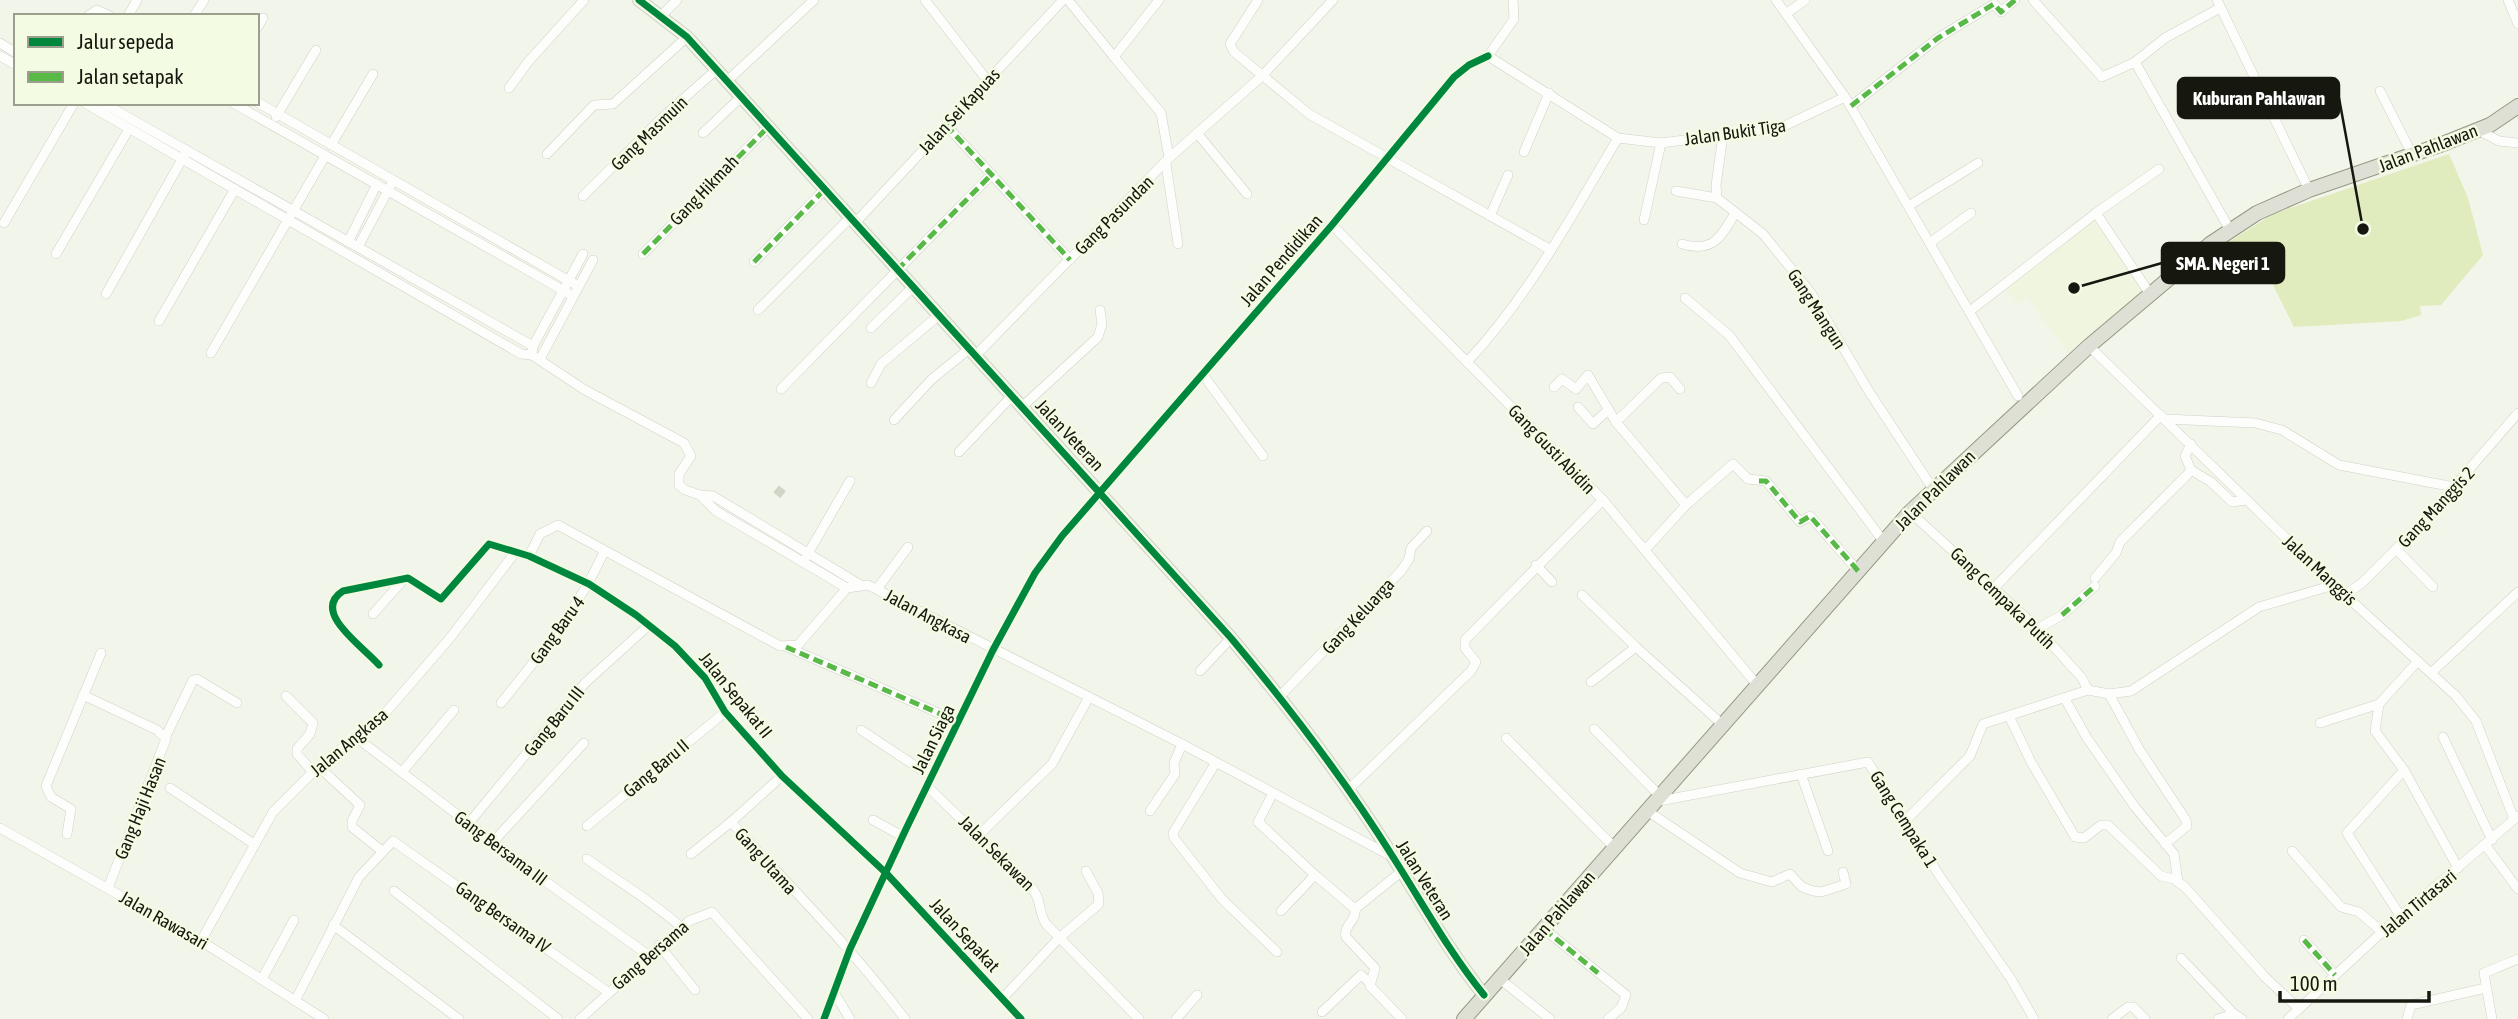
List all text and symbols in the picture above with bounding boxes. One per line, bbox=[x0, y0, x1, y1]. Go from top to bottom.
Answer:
legend bbox=[14, 14, 259, 105]
text: Jalur sepeda bbox=[77, 29, 174, 53]
text: Jalan setapak bbox=[77, 64, 184, 88]
street label: Jalan Sei Kapuas bbox=[914, 64, 1004, 158]
callout: Kuburan Pahlawan bbox=[2178, 78, 2339, 118]
text: Kuburan Pahlawan bbox=[2193, 87, 2325, 109]
street label: Gang Masmuin bbox=[606, 91, 692, 175]
street label: Jalan Bukit Tiga bbox=[1683, 114, 1787, 150]
street label: Jalan Pahlawan bbox=[2375, 119, 2481, 177]
street label: Gang Hikmah bbox=[665, 151, 743, 229]
street label: Gang Pasundan bbox=[1070, 171, 1158, 259]
street label: Jalan Pendidikan bbox=[1236, 210, 1326, 310]
callout: SMA. Negeri 1 bbox=[2162, 243, 2284, 283]
text: SMA. Negeri 1 bbox=[2176, 252, 2270, 274]
street label: Gang Mangun bbox=[1783, 265, 1851, 353]
street label: Jalan Veteran bbox=[1032, 395, 1108, 475]
street label: Gang Gusti Abidin bbox=[1504, 400, 1600, 498]
street label: Jalan Pahlawan bbox=[1891, 446, 1979, 534]
street label: Gang Manggis 2 bbox=[2393, 462, 2479, 552]
street label: Jalan Manggis bbox=[2279, 531, 2361, 609]
street label: Gang Cempaka Putih bbox=[1946, 543, 2060, 653]
street label: Gang Keluarga bbox=[1318, 574, 1398, 658]
street label: Jalan Angkasa bbox=[881, 584, 975, 648]
street label: Gang Baru 4 bbox=[525, 592, 589, 668]
street label: Jalan Sepakat II bbox=[695, 648, 777, 742]
street label: Gang Baru III bbox=[519, 682, 589, 760]
street label: Jalan Siaga bbox=[907, 701, 959, 777]
street label: Jalan Angkasa bbox=[306, 703, 392, 781]
street label: Gang Baru II bbox=[619, 734, 693, 802]
street label: Gang Haji Hasan bbox=[110, 754, 170, 862]
street label: Gang Cempaka 1 bbox=[1866, 767, 1942, 871]
street label: Gang Bersama III bbox=[450, 806, 552, 890]
street label: Jalan Sekawan bbox=[955, 811, 1039, 895]
street label: Gang Utama bbox=[731, 823, 801, 899]
street label: Jalan Veteran bbox=[1392, 836, 1458, 924]
street label: Jalan Tirtasari bbox=[2376, 865, 2460, 941]
street label: Jalan Pahlawan bbox=[1515, 867, 1599, 959]
street label: Gang Bersama IV bbox=[452, 877, 555, 957]
street label: Jalan Rawasari bbox=[116, 886, 212, 954]
street label: Jalan Sepakat bbox=[926, 894, 1004, 976]
street label: Gang Bersama bbox=[607, 916, 693, 994]
scale bar bbox=[2280, 960, 2429, 1004]
text: 100 m bbox=[2290, 971, 2338, 995]

